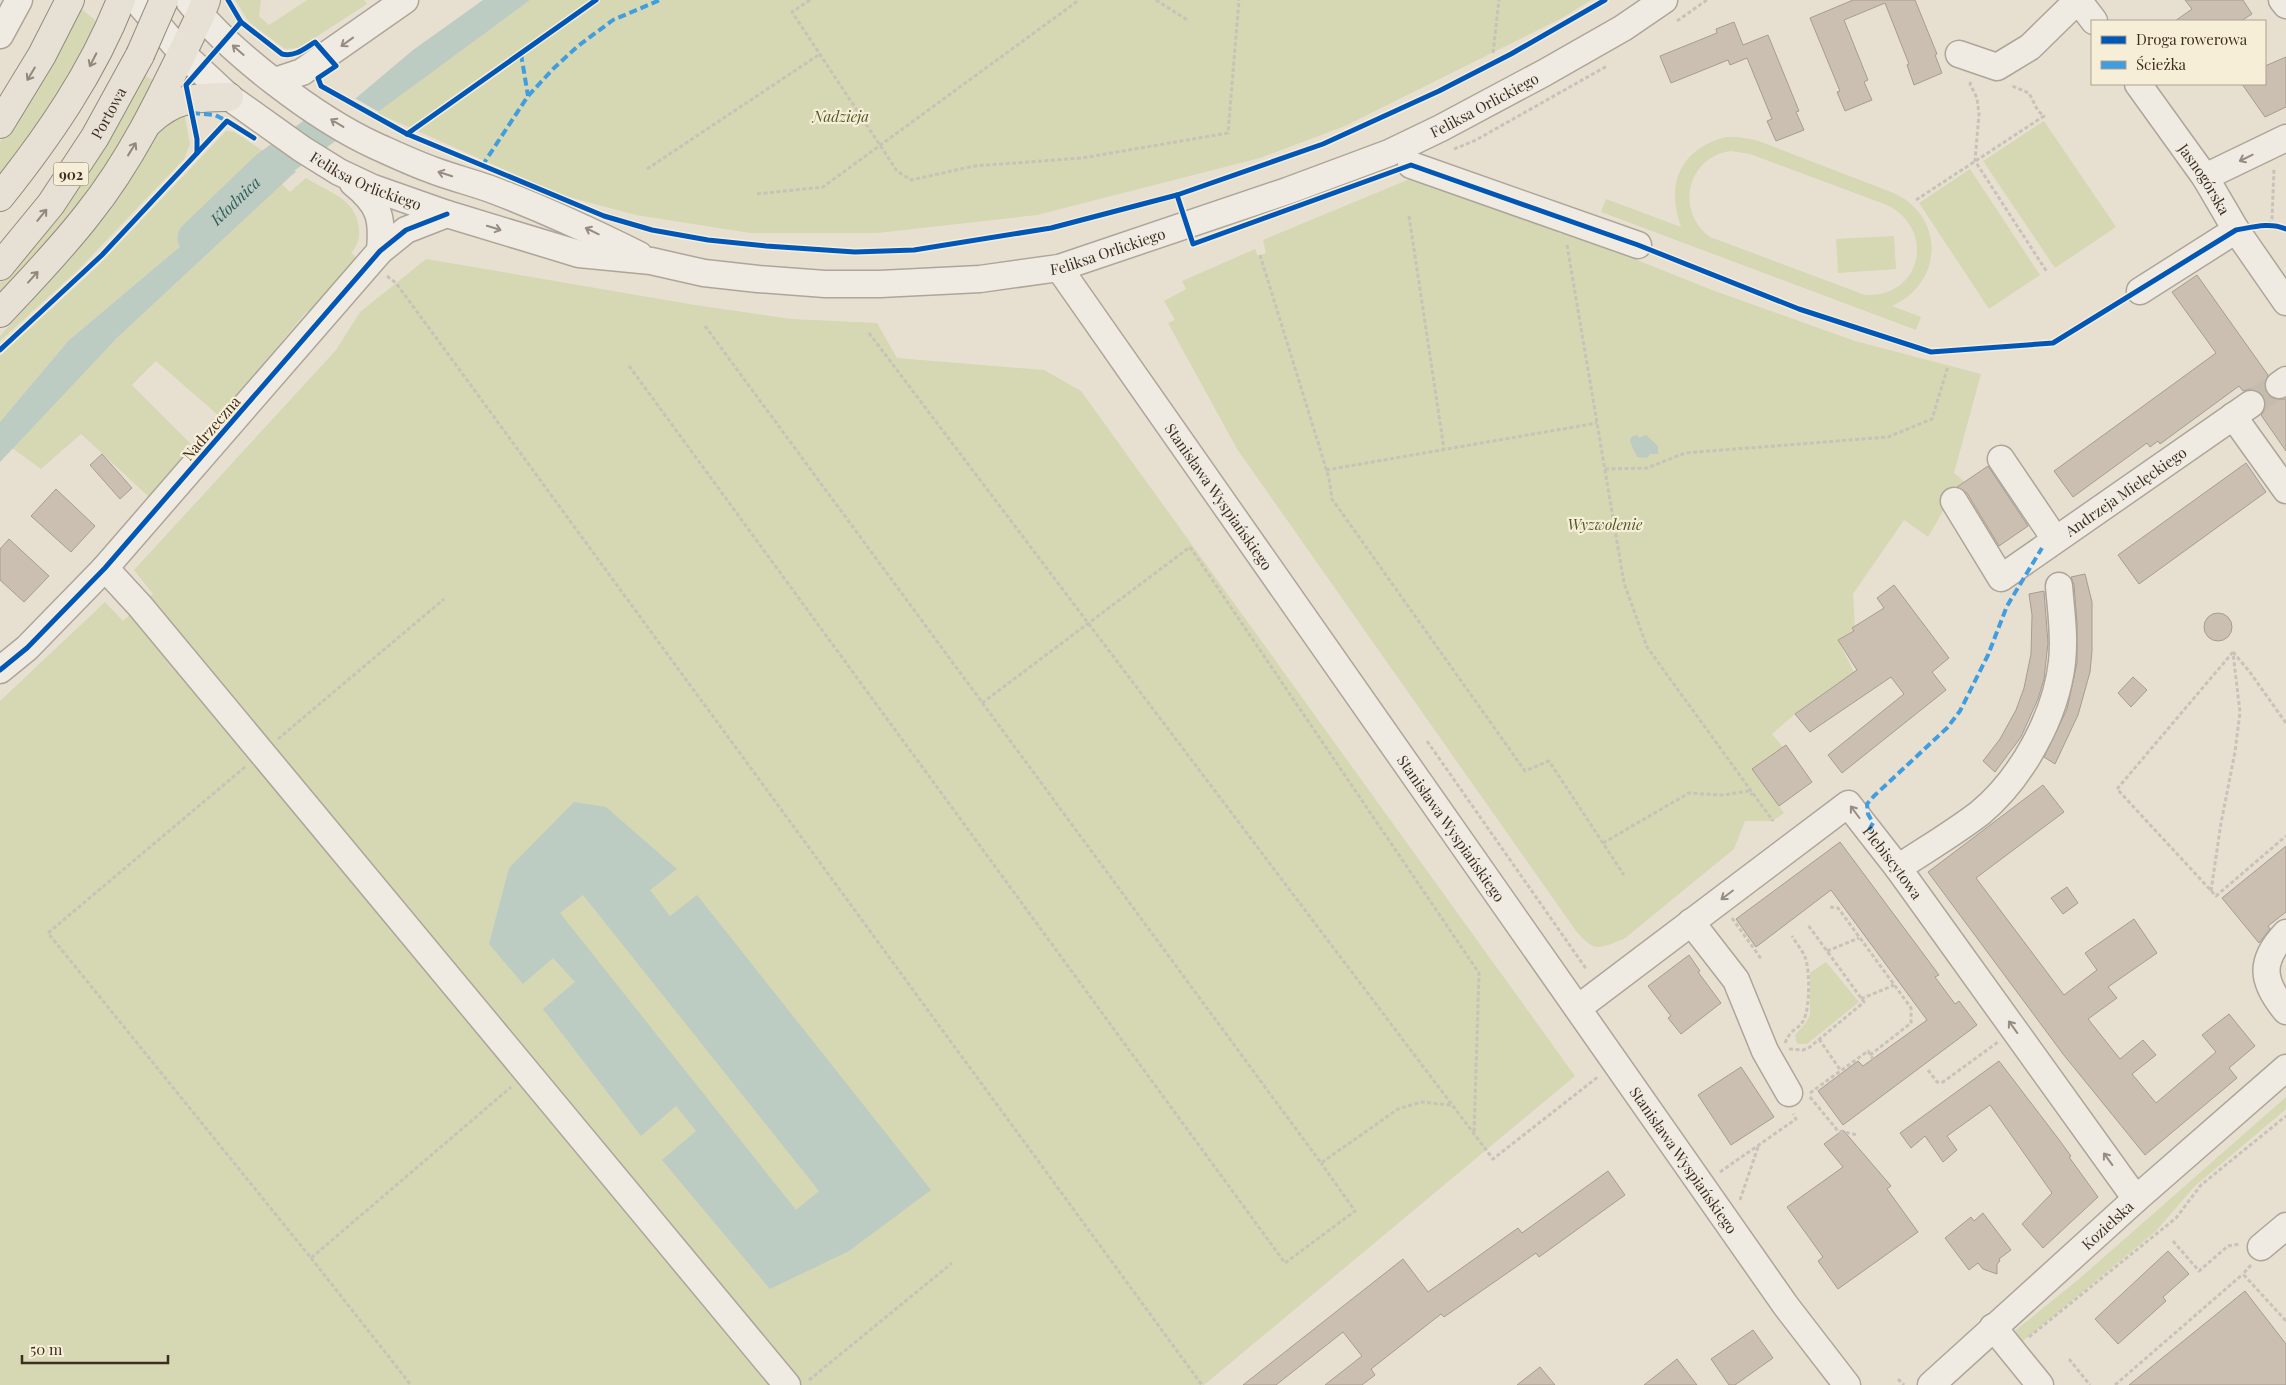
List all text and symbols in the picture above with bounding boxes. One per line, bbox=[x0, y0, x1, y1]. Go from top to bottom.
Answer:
legend bbox=[2091, 20, 2266, 85]
text: Droga rowerowa bbox=[2136, 29, 2248, 49]
one-way arrow bbox=[340, 37, 354, 47]
one-way arrow bbox=[231, 45, 244, 56]
one-way arrow bbox=[88, 52, 97, 67]
text: Ścieżka bbox=[2136, 54, 2187, 74]
one-way arrow bbox=[26, 66, 36, 80]
street label: Feliksa Orlickiego bbox=[1427, 68, 1542, 142]
street label: Portowa bbox=[86, 83, 131, 142]
park label: Nadzieja bbox=[811, 106, 869, 126]
one-way arrow bbox=[331, 118, 345, 128]
street label: Jasnogórska bbox=[2173, 139, 2235, 219]
one-way arrow bbox=[127, 143, 137, 157]
street label: Feliksa Orlickiego bbox=[307, 147, 424, 214]
one-way arrow bbox=[2239, 154, 2254, 163]
road number: 902 bbox=[54, 162, 88, 185]
one-way arrow bbox=[438, 169, 454, 179]
water label: Kłodnica bbox=[204, 171, 264, 230]
one-way arrow bbox=[36, 209, 47, 222]
street label: Feliksa Orlickiego bbox=[1049, 223, 1168, 279]
one-way arrow bbox=[486, 224, 502, 234]
one-way arrow bbox=[585, 226, 600, 235]
one-way arrow bbox=[27, 271, 39, 284]
street label: Nadrzeczna bbox=[178, 391, 245, 464]
street label: Stanisława Wyspiańskiego bbox=[1161, 419, 1277, 574]
street label: Andrzeja Mielęckiego bbox=[2060, 442, 2190, 541]
park label: Wyzwolenie bbox=[1567, 514, 1643, 534]
street label: Stanisława Wyspiańskiego bbox=[1393, 751, 1510, 906]
one-way arrow bbox=[1849, 806, 1860, 819]
street label: Plebiscytowa bbox=[1859, 821, 1927, 903]
one-way arrow bbox=[1721, 890, 1734, 901]
one-way arrow bbox=[2007, 1021, 2018, 1035]
street label: Stanisława Wyspiańskiego bbox=[1625, 1083, 1742, 1237]
one-way arrow bbox=[2103, 1152, 2113, 1166]
street label: Kozielska bbox=[2077, 1196, 2138, 1254]
scale bar bbox=[22, 1332, 169, 1364]
text: 50 m bbox=[30, 1339, 63, 1359]

